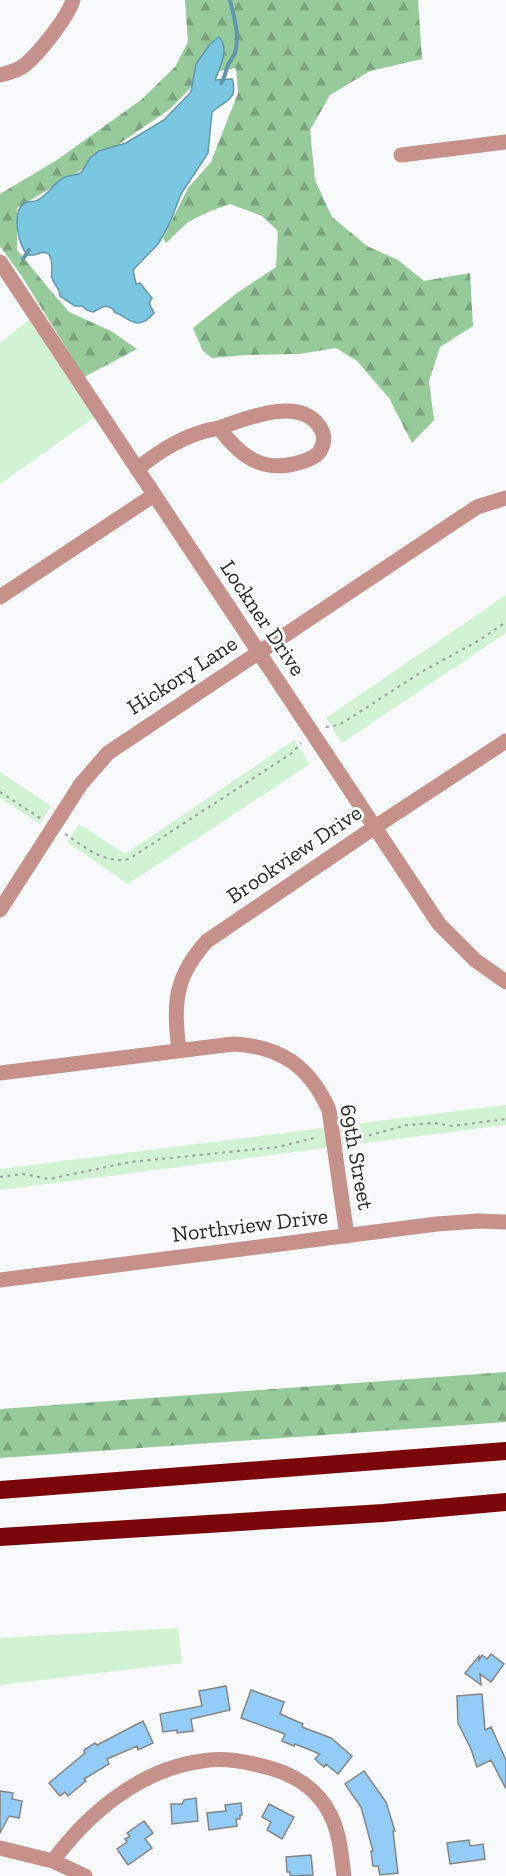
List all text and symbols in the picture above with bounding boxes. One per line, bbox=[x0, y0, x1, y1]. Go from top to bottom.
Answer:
street label: Lockner Drive bbox=[214, 555, 312, 681]
street label: Hickory Lane bbox=[122, 629, 242, 721]
street label: Brookview Drive bbox=[221, 799, 367, 909]
street label: 69th Street bbox=[334, 1102, 380, 1213]
street label: Northview Drive bbox=[170, 1202, 330, 1248]

